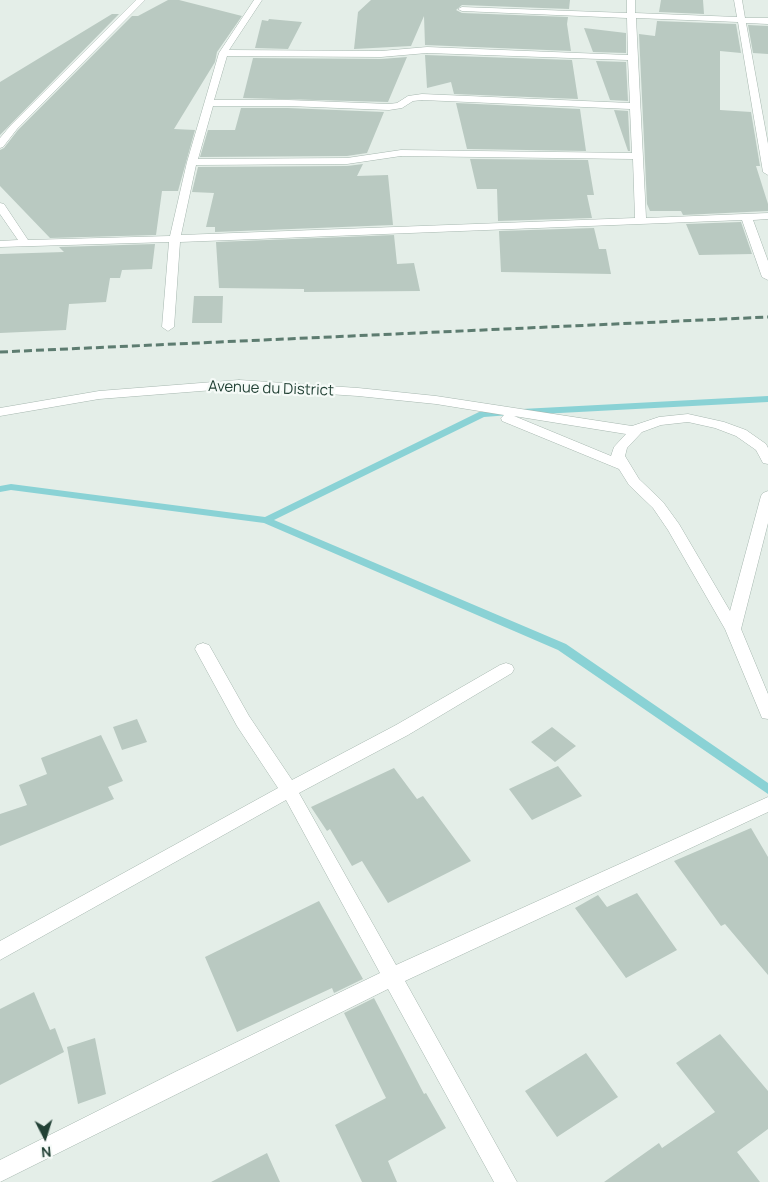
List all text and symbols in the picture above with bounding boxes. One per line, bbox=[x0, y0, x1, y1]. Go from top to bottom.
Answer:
street label: Avenue du District bbox=[208, 378, 334, 400]
north arrow bbox=[20, 1112, 70, 1162]
text: N bbox=[41, 1143, 52, 1162]

